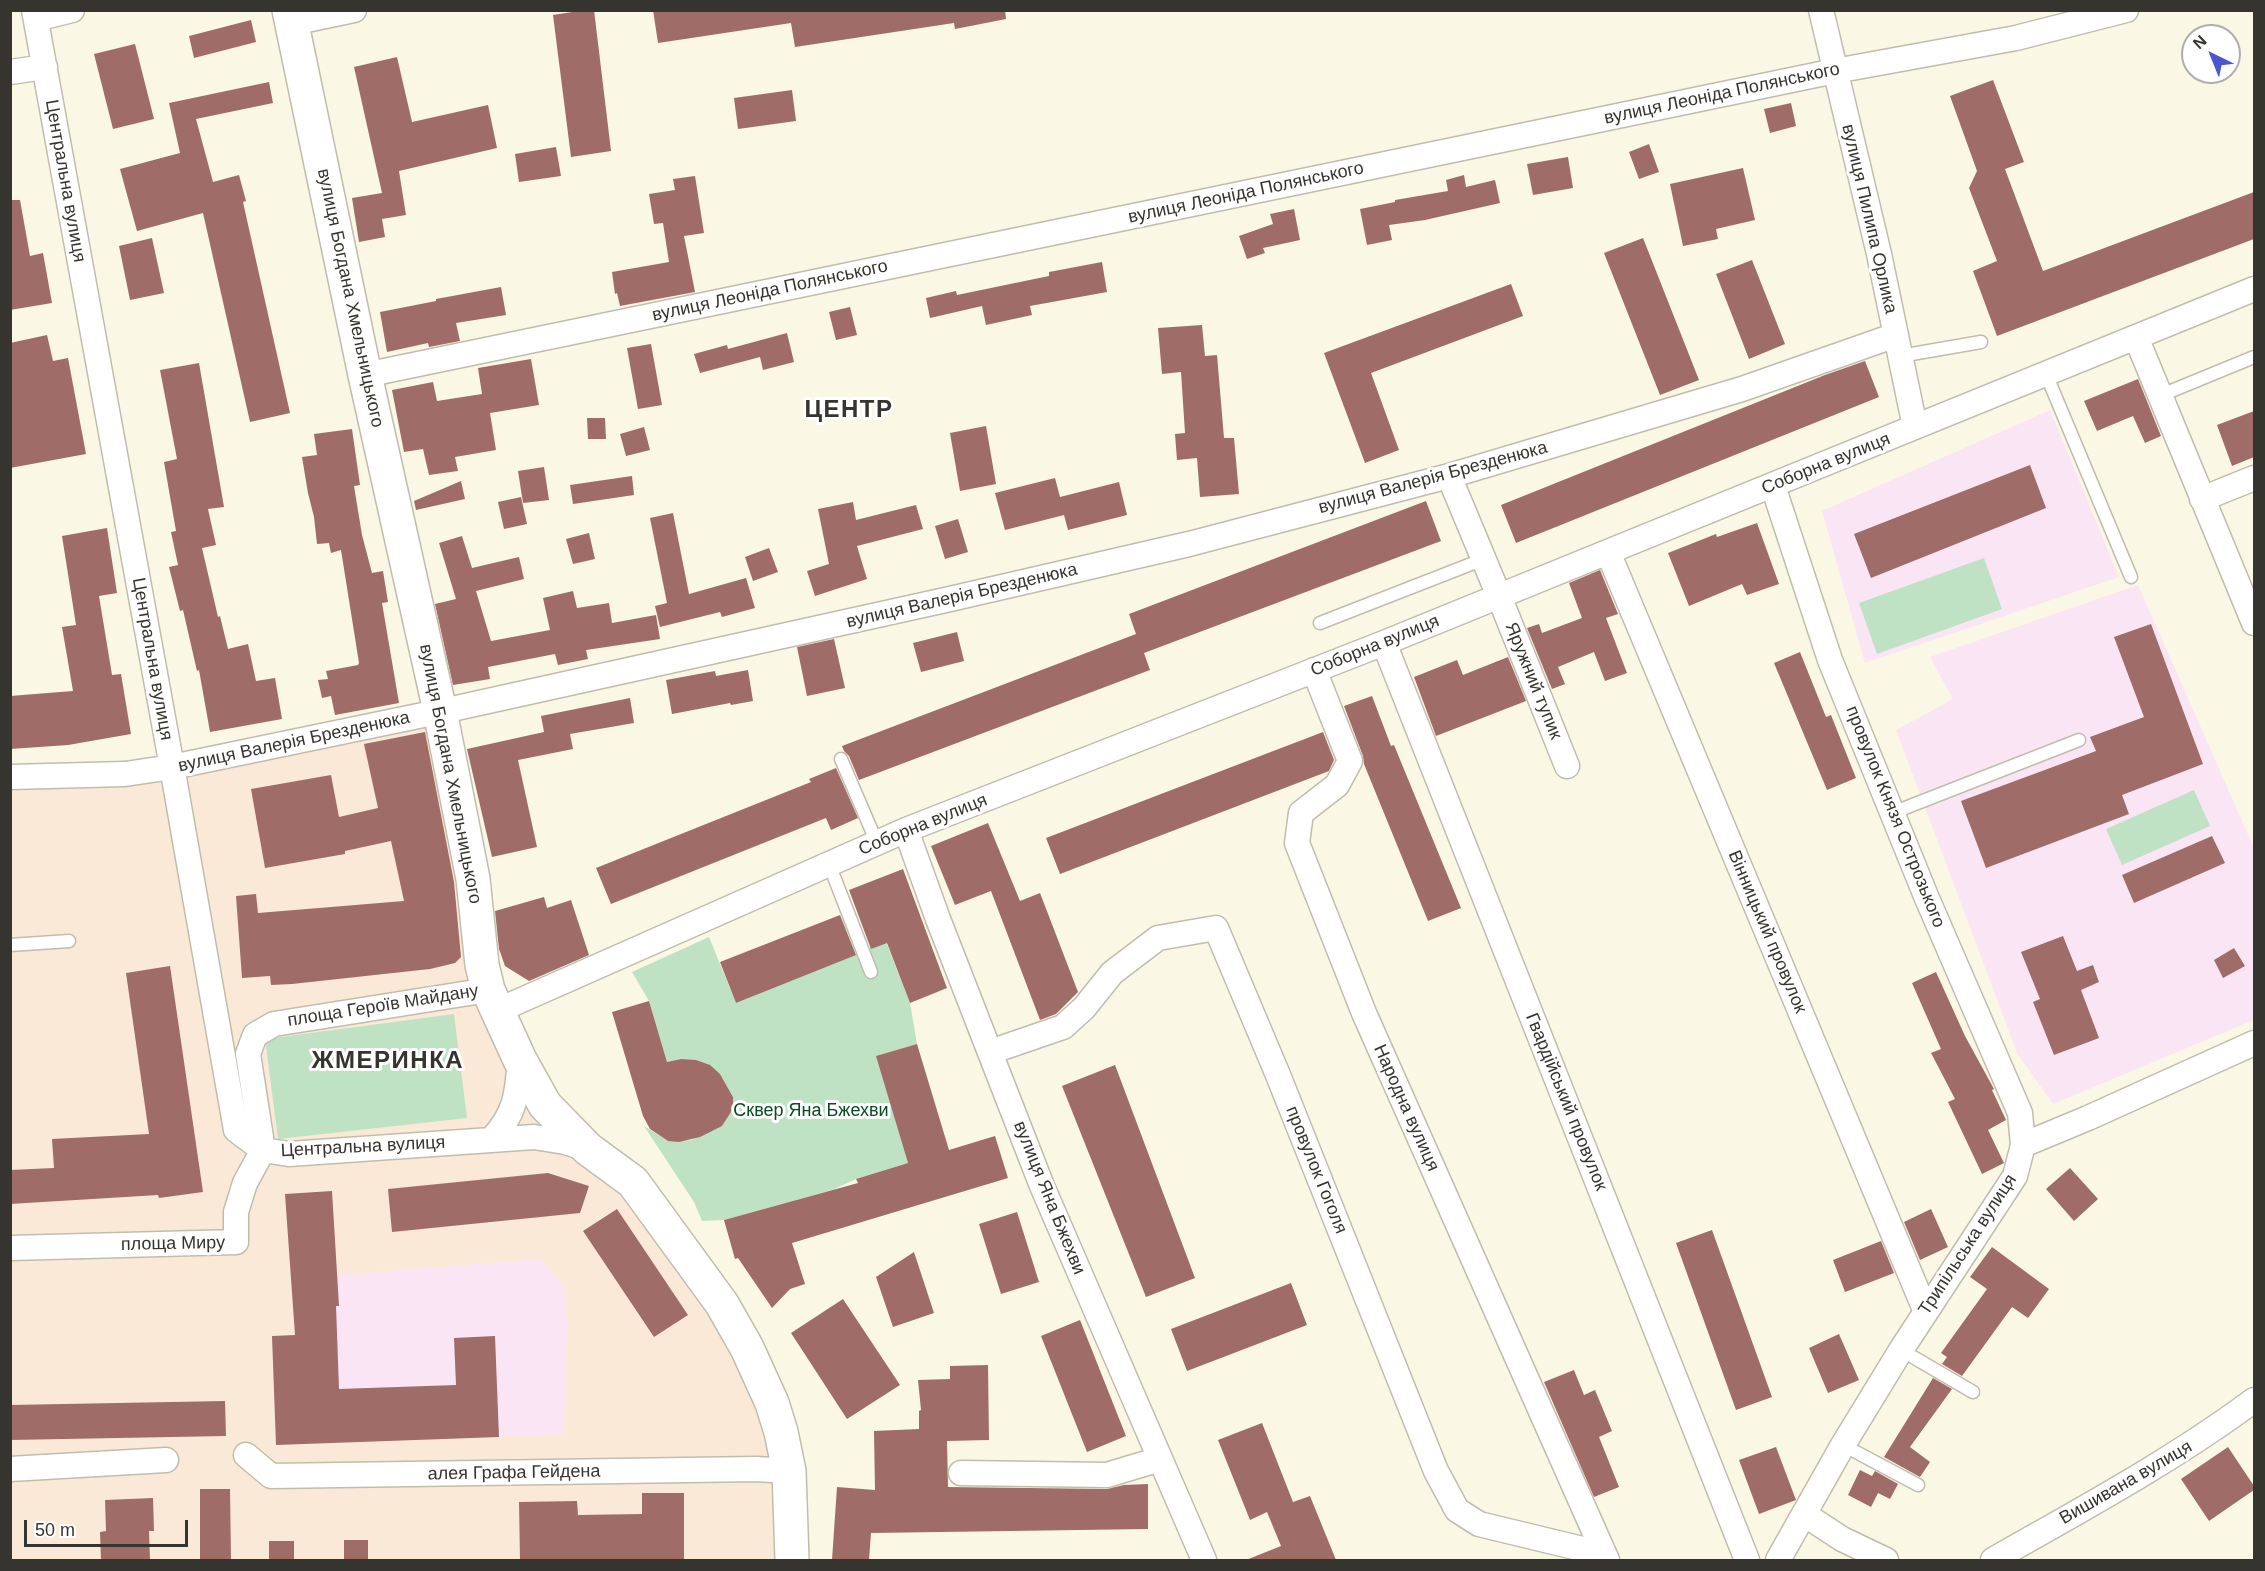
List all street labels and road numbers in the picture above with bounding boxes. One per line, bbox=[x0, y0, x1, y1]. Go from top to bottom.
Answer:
street label: вулиця Леоніда Полянського bbox=[1602, 58, 1842, 130]
street label: Центральна вулиця bbox=[40, 98, 90, 264]
street label: вулиця Пилипа Орлика bbox=[1837, 122, 1901, 316]
street label: вулиця Леоніда Полянського bbox=[1126, 157, 1366, 229]
street label: вулиця Богдана Хмельницького bbox=[312, 167, 388, 429]
street label: вулиця Леоніда Полянського bbox=[650, 255, 890, 327]
street label: Соборна вулиця bbox=[1759, 428, 1893, 500]
street label: вулиця Валерія Брезденюка bbox=[1316, 437, 1550, 519]
street label: вулиця Валерія Брезденюка bbox=[844, 559, 1080, 633]
street label: Центральна вулиця bbox=[127, 576, 177, 742]
street label: Соборна вулиця bbox=[1308, 610, 1442, 682]
street label: Яружний тупик bbox=[1500, 619, 1566, 743]
street label: вулиця Богдана Хмельницького bbox=[414, 642, 486, 906]
street label: провулок Князя Острозького bbox=[1841, 703, 1949, 931]
street label: вулиця Валерія Брезденюка bbox=[176, 707, 412, 777]
street label: Соборна вулиця bbox=[856, 789, 990, 861]
street label: Вінницький провулок bbox=[1723, 847, 1811, 1017]
street label: площа Героїв Майдану bbox=[286, 980, 480, 1032]
street label: Гвардійський провулок bbox=[1520, 1010, 1612, 1194]
street label: Народна вулиця bbox=[1368, 1041, 1444, 1175]
street label: провулок Гоголя bbox=[1281, 1103, 1351, 1237]
street label: вулиця Яна Бжехви bbox=[1008, 1118, 1090, 1278]
street label: Центральна вулиця bbox=[280, 1132, 446, 1162]
street label: Трипільська вулиця bbox=[1914, 1170, 2022, 1320]
street label: площа Миру bbox=[121, 1232, 225, 1256]
street label: Вишивана вулиця bbox=[2056, 1436, 2196, 1530]
street label: алея Графа Гейдена bbox=[427, 1461, 601, 1485]

